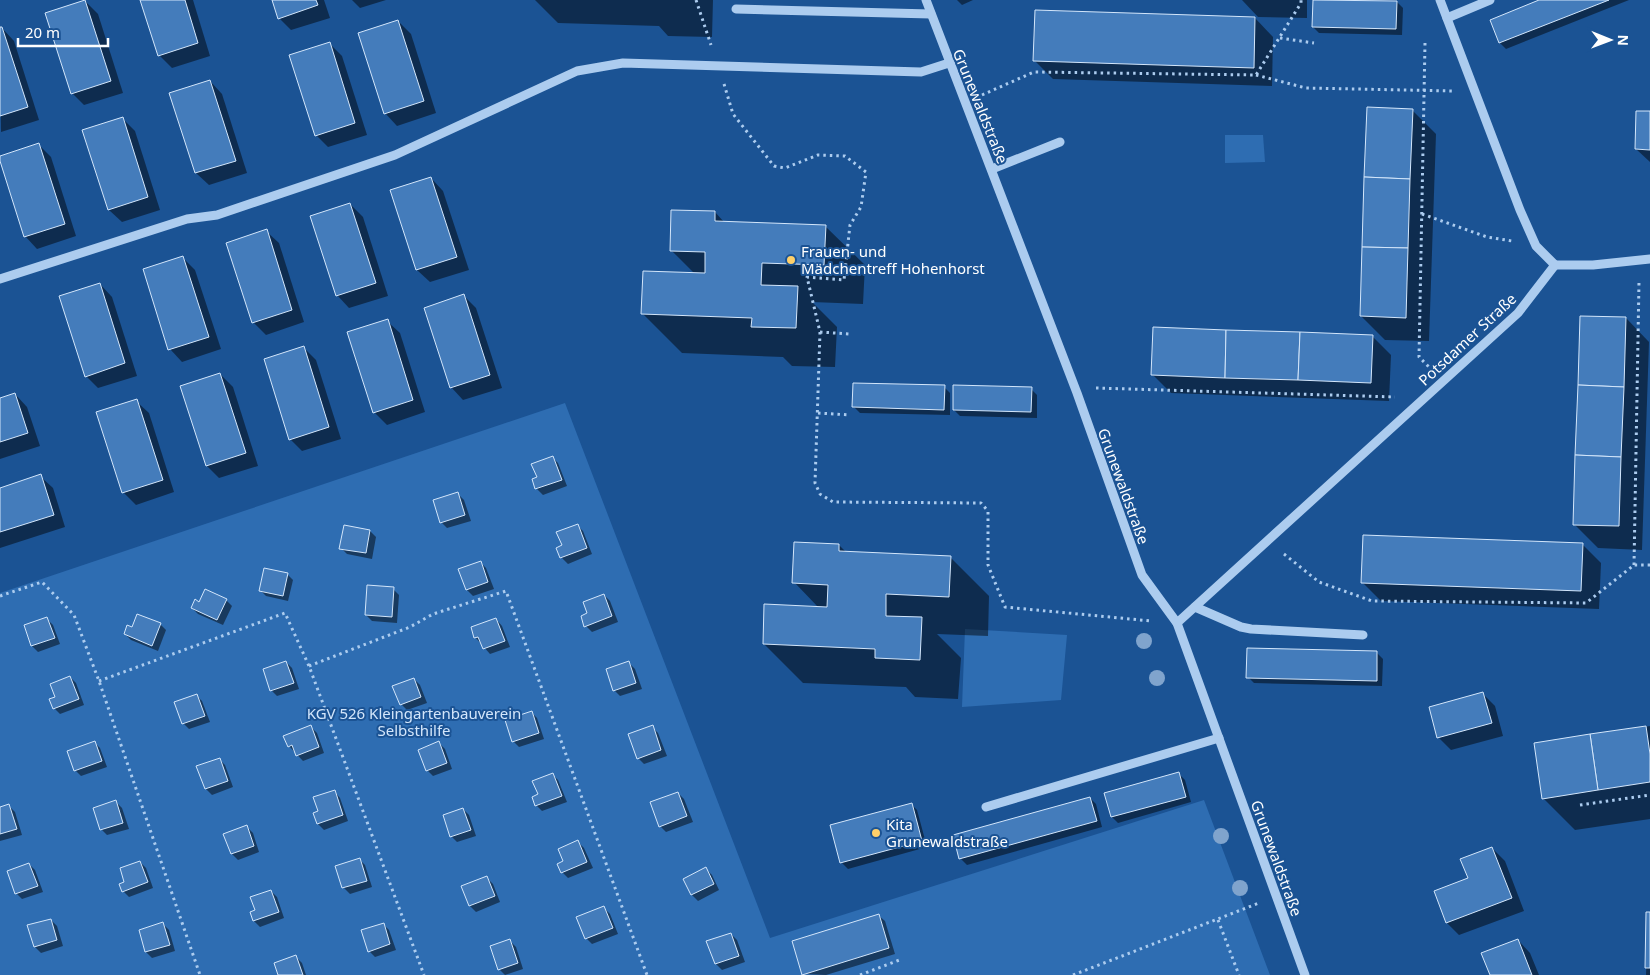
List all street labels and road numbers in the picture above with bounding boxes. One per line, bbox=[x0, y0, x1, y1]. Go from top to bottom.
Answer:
street label: Grunewaldstraße bbox=[949, 46, 1013, 166]
street label: Potsdamer Straße bbox=[1414, 288, 1520, 390]
street label: Grunewaldstraße bbox=[1094, 425, 1154, 547]
street label: Grunewaldstraße bbox=[1247, 797, 1307, 919]

